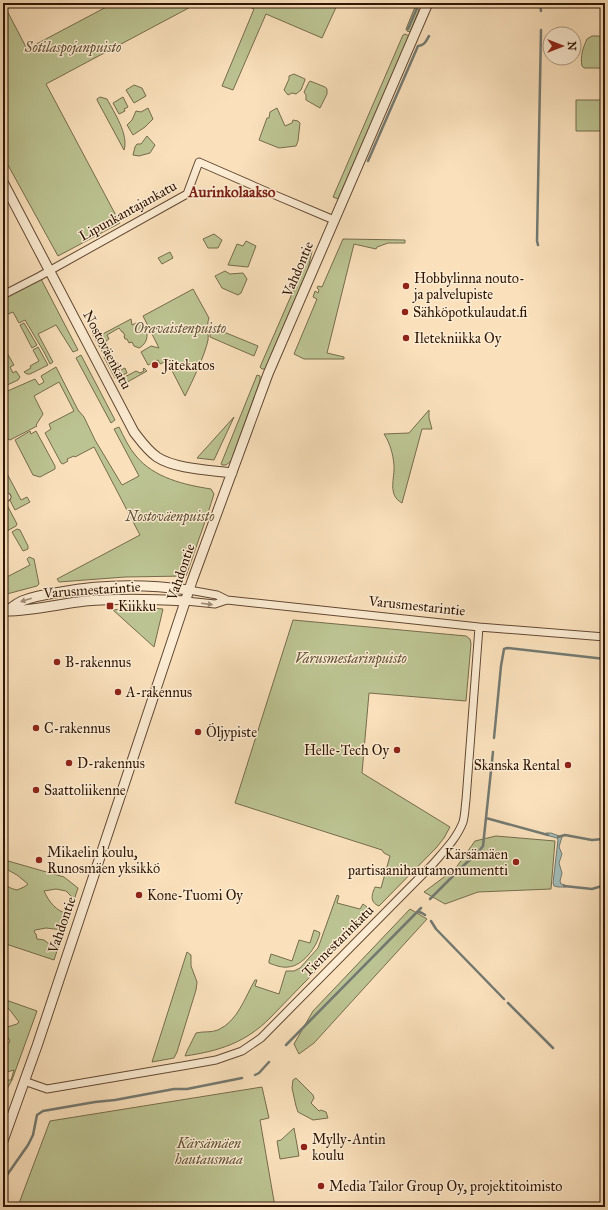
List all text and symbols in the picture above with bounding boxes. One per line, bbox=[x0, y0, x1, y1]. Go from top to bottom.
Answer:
north arrow bbox=[542, 26, 582, 66]
park label: Sotilaspojanpuisto bbox=[24, 39, 121, 57]
text: N bbox=[565, 41, 578, 51]
street label: Lipunkantajankatu bbox=[76, 177, 180, 245]
district label: Aurinkolaakso bbox=[187, 183, 276, 201]
street label: Vahdontie bbox=[278, 239, 317, 300]
place label: Hobbylinna nouto- ja palvelupiste bbox=[412, 270, 525, 303]
marker: Hobbylinna nouto- ja palvelupiste bbox=[401, 281, 411, 291]
place label: Sähköpotkulaudat.fi bbox=[413, 304, 528, 321]
marker: Sähköpotkulaudat.fi bbox=[400, 307, 410, 317]
street label: Nostoväenkatu bbox=[79, 308, 135, 393]
park label: Oravaistenpuisto bbox=[134, 320, 226, 338]
place label: Iletekniikka Oy bbox=[414, 330, 502, 347]
marker: Iletekniikka Oy bbox=[401, 333, 411, 343]
place label: Jätekatos bbox=[161, 357, 215, 375]
marker: Jätekatos bbox=[150, 360, 160, 370]
park label: Nostoväenpuisto bbox=[125, 508, 214, 526]
street label: Vahdontie bbox=[163, 541, 199, 603]
street label: Varusmestarintie bbox=[42, 578, 141, 602]
street label: Varusmestarintie bbox=[367, 592, 466, 620]
one-way arrow bbox=[20, 597, 32, 603]
place label: Kiikku bbox=[118, 598, 157, 615]
one-way arrow bbox=[201, 600, 213, 607]
marker: Kiikku bbox=[105, 601, 115, 611]
park label: Varusmestarinpuisto bbox=[295, 650, 407, 668]
place label: B-rakennus bbox=[65, 654, 131, 671]
marker: B-rakennus bbox=[52, 657, 62, 667]
place label: A-rakennus bbox=[125, 684, 192, 701]
marker: A-rakennus bbox=[113, 687, 123, 697]
place label: C-rakennus bbox=[44, 720, 110, 737]
place label: Öljypiste bbox=[206, 722, 257, 741]
marker: C-rakennus bbox=[31, 723, 41, 733]
marker: Öljypiste bbox=[193, 727, 203, 737]
place label: Helle-Tech Oy bbox=[304, 742, 389, 759]
marker: Helle-Tech Oy bbox=[392, 745, 402, 755]
place label: D-rakennus bbox=[77, 755, 145, 772]
place label: Skanska Rental bbox=[474, 757, 560, 774]
marker: D-rakennus bbox=[64, 758, 74, 768]
marker: Skanska Rental bbox=[563, 760, 573, 770]
place label: Saattoliikenne bbox=[44, 782, 126, 799]
marker: Saattoliikenne bbox=[31, 785, 41, 795]
place label: Mikaelin koulu, Runosmäen yksikkö bbox=[47, 844, 160, 877]
place label: Kärsämäen partisaanihautamonumentti bbox=[347, 846, 508, 879]
marker: Mikaelin koulu, Runosmäen yksikkö bbox=[34, 855, 44, 865]
marker: Kärsämäen partisaanihautamonumentti bbox=[511, 857, 521, 867]
place label: Kone-Tuomi Oy bbox=[147, 887, 243, 904]
marker: Kone-Tuomi Oy bbox=[134, 890, 144, 900]
street label: Vahdontie bbox=[44, 894, 80, 956]
street label: Tiemestarinkatu bbox=[299, 901, 378, 980]
place label: Mylly-Antin koulu bbox=[312, 1131, 386, 1164]
park label: Kärsämäen hautausmaa bbox=[174, 1135, 243, 1168]
marker: Mylly-Antin koulu bbox=[299, 1142, 309, 1152]
place label: Media Tailor Group Oy, projektitoimisto bbox=[329, 1178, 563, 1195]
marker: Media Tailor Group Oy, projektitoimisto bbox=[316, 1181, 326, 1191]

